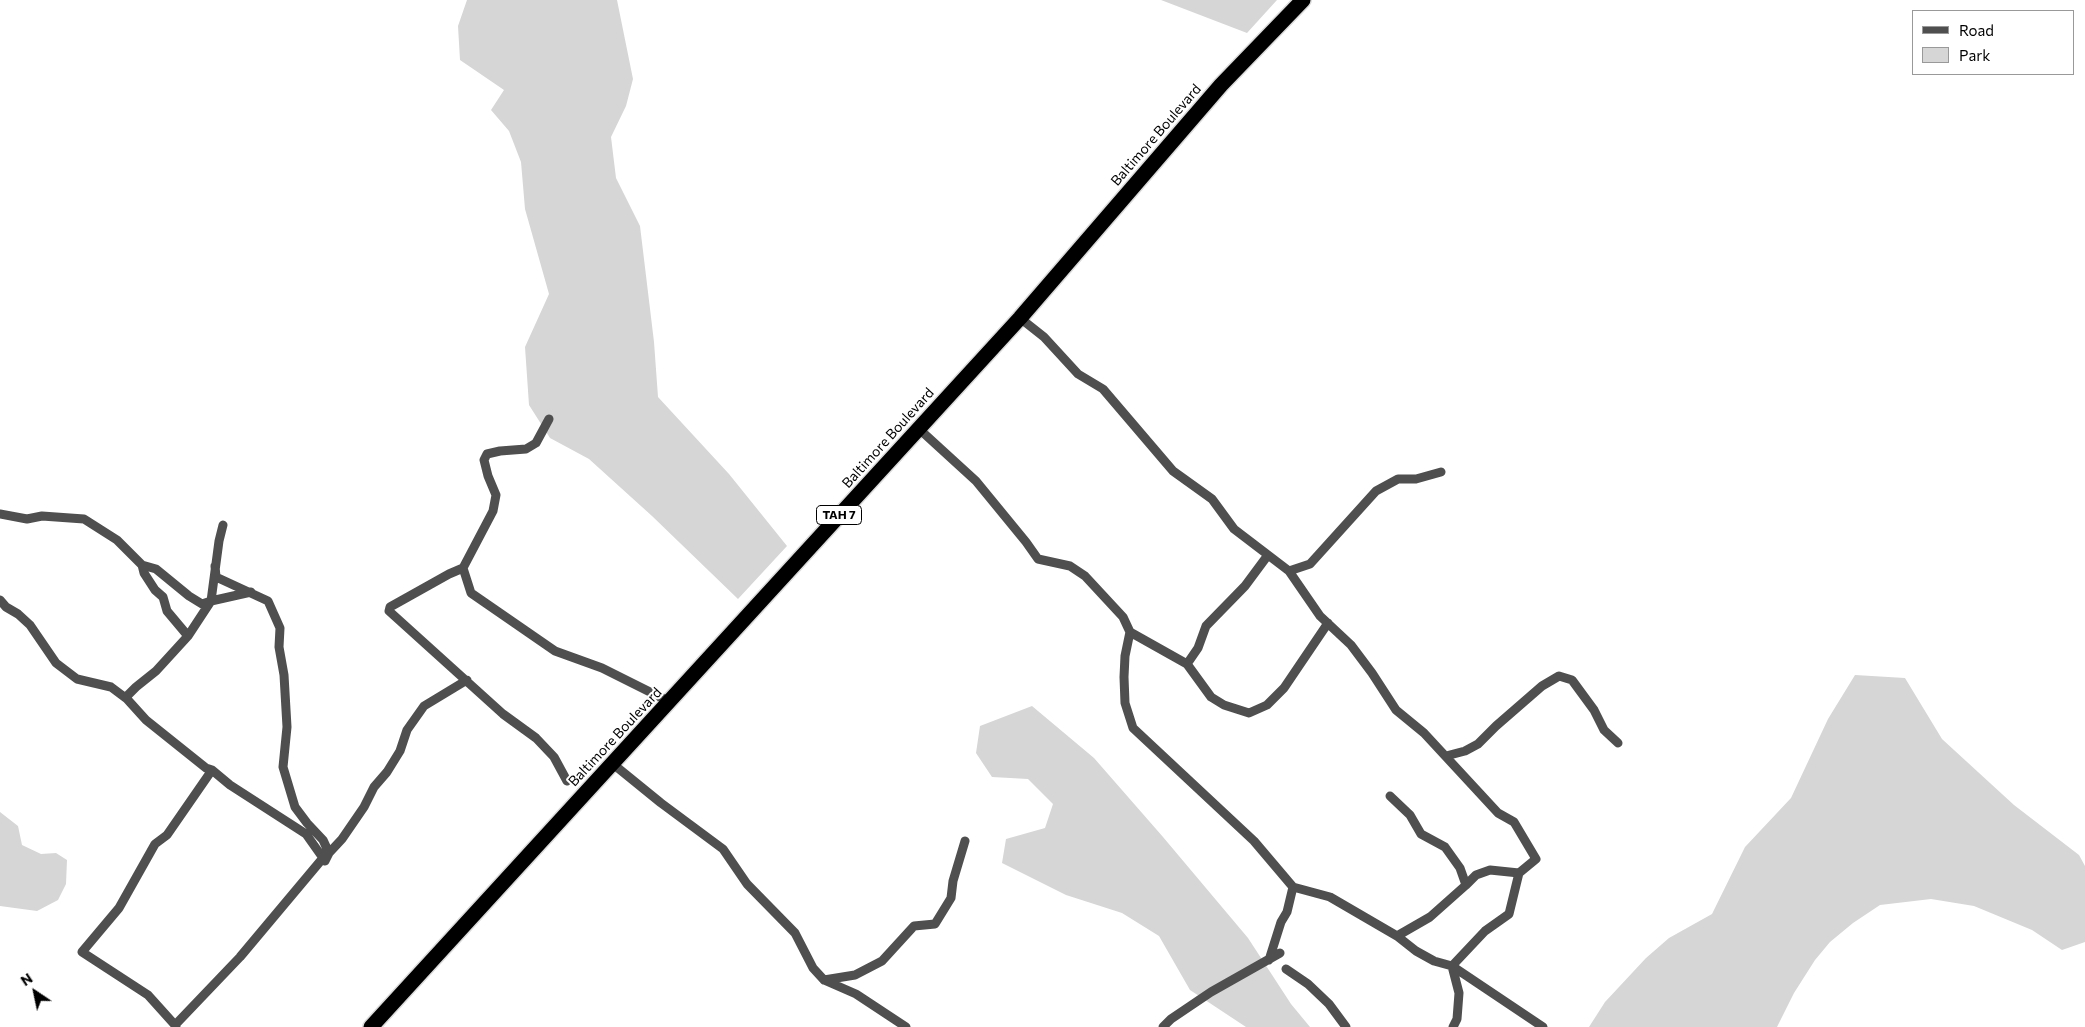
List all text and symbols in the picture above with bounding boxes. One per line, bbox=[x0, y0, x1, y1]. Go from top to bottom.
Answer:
legend bbox=[1912, 10, 2075, 75]
text: Road bbox=[1959, 21, 1994, 39]
text: Park bbox=[1959, 46, 1990, 64]
street label: Baltimore Boulevard bbox=[1107, 81, 1205, 189]
street label: Baltimore Boulevard bbox=[839, 384, 937, 492]
road number: TAH 7 bbox=[816, 506, 862, 524]
street label: Baltimore Boulevard bbox=[565, 684, 665, 790]
north arrow bbox=[10, 967, 60, 1017]
text: N bbox=[17, 969, 35, 989]

